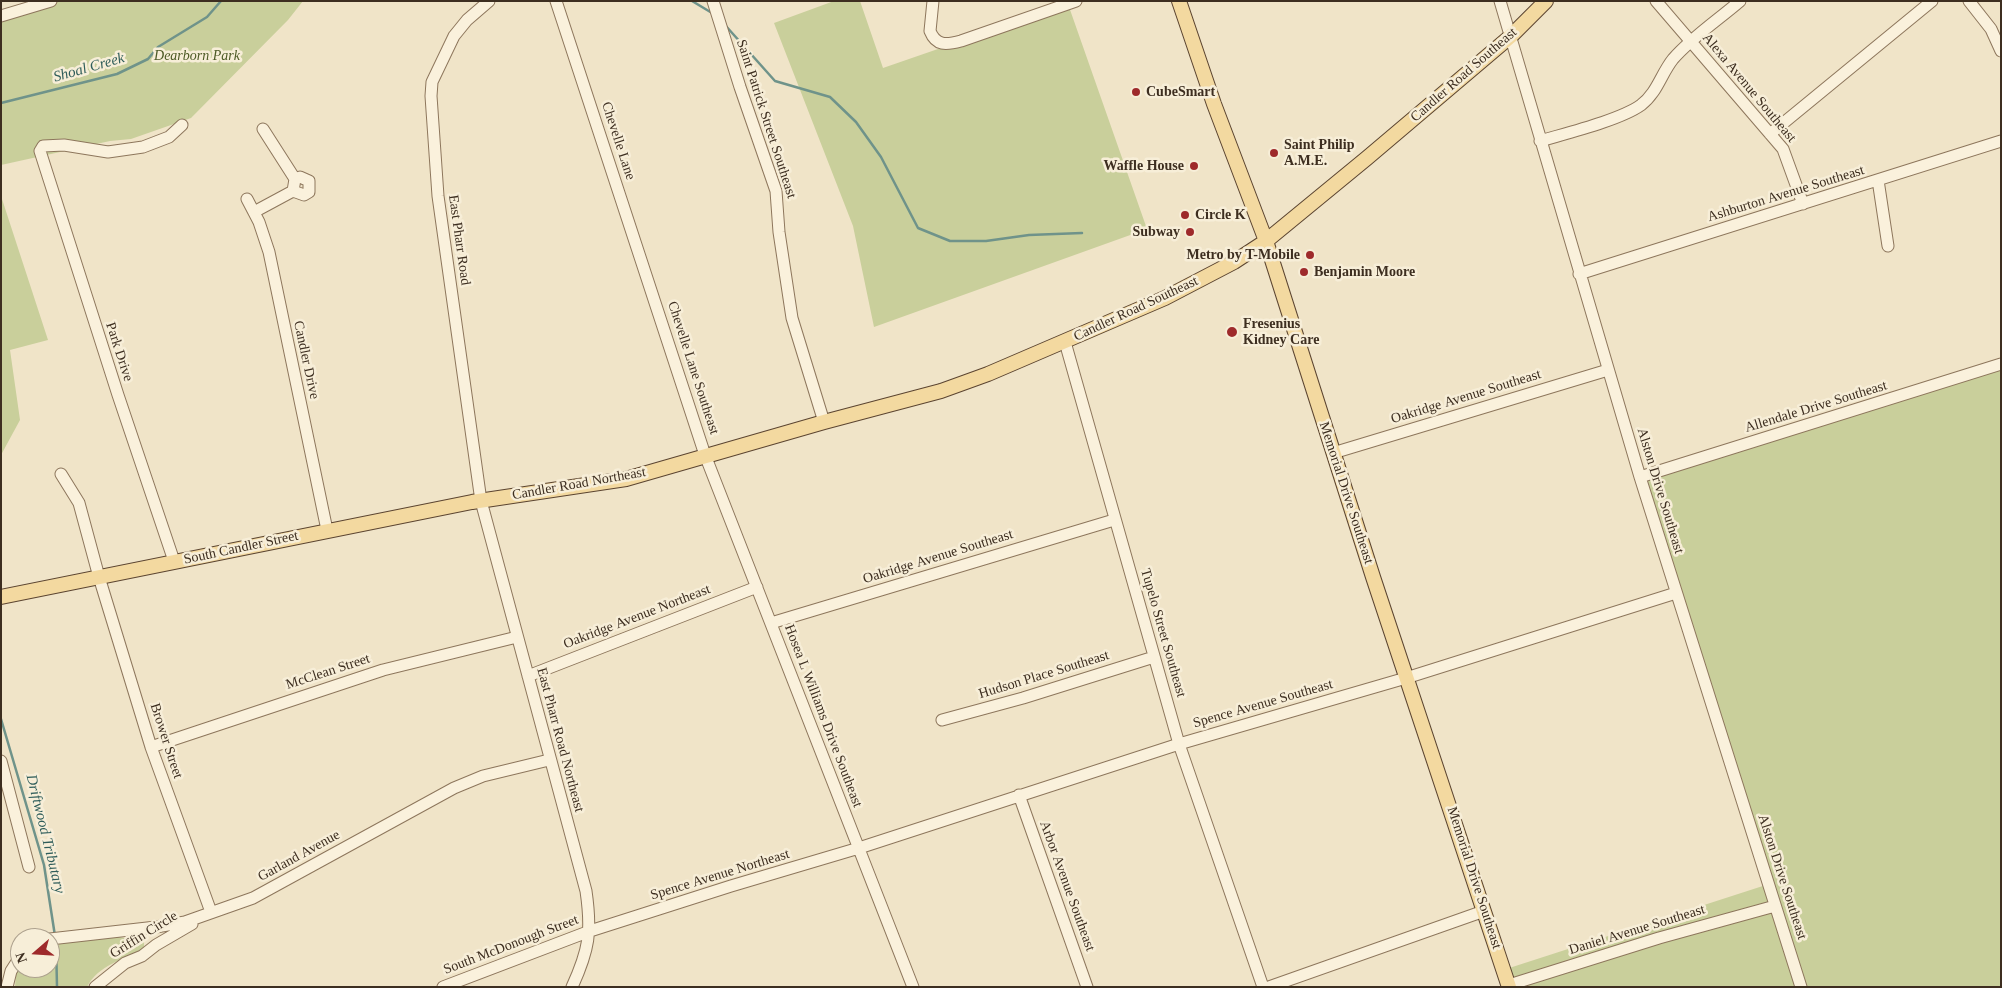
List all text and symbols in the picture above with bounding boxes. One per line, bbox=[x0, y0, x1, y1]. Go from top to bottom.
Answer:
street label: Candler Road Southeast bbox=[1407, 24, 1521, 126]
street label: Alexa Avenue Southeast bbox=[1698, 30, 1800, 146]
street label: Saint Patrick Street Southeast bbox=[732, 37, 800, 201]
park label: Dearborn Park bbox=[154, 48, 240, 64]
water label: Shoal Creek bbox=[51, 49, 127, 87]
place label: CubeSmart bbox=[1146, 84, 1215, 100]
marker: CubeSmart bbox=[1130, 86, 1142, 98]
street label: Chevelle Lane bbox=[597, 100, 639, 182]
place label: Saint Philip A.M.E. bbox=[1284, 137, 1354, 170]
marker: Saint Philip A.M.E. bbox=[1268, 147, 1280, 159]
place label: Waffle House bbox=[1104, 158, 1184, 174]
marker: Waffle House bbox=[1188, 160, 1200, 172]
street label: Ashburton Avenue Southeast bbox=[1706, 162, 1866, 226]
street label: East Pharr Road bbox=[444, 194, 474, 286]
place label: Circle K bbox=[1195, 207, 1246, 223]
marker: Circle K bbox=[1179, 209, 1191, 221]
place label: Subway bbox=[1133, 224, 1180, 240]
marker: Subway bbox=[1184, 226, 1196, 238]
place label: Metro by T-Mobile bbox=[1186, 247, 1300, 263]
marker: Metro by T-Mobile bbox=[1304, 249, 1316, 261]
place label: Benjamin Moore bbox=[1314, 264, 1415, 280]
marker: Benjamin Moore bbox=[1298, 266, 1310, 278]
street label: Candler Road Southeast bbox=[1071, 273, 1201, 345]
street label: Chevelle Lane Southeast bbox=[664, 299, 722, 437]
place label: Fresenius Kidney Care bbox=[1243, 316, 1319, 348]
street label: Candler Drive bbox=[289, 319, 323, 401]
street label: Park Drive bbox=[102, 320, 136, 384]
marker: Fresenius Kidney Care bbox=[1225, 325, 1239, 339]
street label: Oakridge Avenue Southeast bbox=[1389, 366, 1543, 428]
street label: Allendale Drive Southeast bbox=[1743, 377, 1889, 437]
street label: Memorial Drive Southeast bbox=[1315, 420, 1377, 566]
street label: Alston Drive Southeast bbox=[1633, 426, 1687, 556]
street label: Candler Road Northeast bbox=[511, 464, 647, 504]
street label: Oakridge Avenue Southeast bbox=[861, 526, 1015, 588]
street label: South Candler Street bbox=[182, 528, 300, 568]
street label: Tupelo Street Southeast bbox=[1137, 567, 1189, 699]
street label: Oakridge Avenue Northeast bbox=[561, 581, 713, 653]
street label: Hosea L Williams Drive Southeast bbox=[780, 622, 866, 810]
street label: Hudson Place Southeast bbox=[977, 647, 1111, 703]
street label: McClean Street bbox=[284, 650, 372, 694]
street label: East Pharr Road Northeast bbox=[533, 666, 587, 814]
street label: Spence Avenue Southeast bbox=[1191, 676, 1335, 732]
street label: Brower Street bbox=[146, 701, 186, 781]
water label: Driftwood Tributary bbox=[21, 773, 69, 895]
street label: Memorial Drive Southeast bbox=[1443, 805, 1505, 951]
street label: Alston Drive Southeast bbox=[1754, 812, 1810, 942]
street label: Arbor Avenue Southeast bbox=[1036, 819, 1098, 953]
street label: Garland Avenue bbox=[255, 827, 343, 885]
street label: Spence Avenue Northeast bbox=[649, 846, 791, 904]
street label: Daniel Avenue Southeast bbox=[1567, 901, 1707, 959]
street label: Griffin Circle bbox=[107, 908, 181, 962]
street label: South McDonough Street bbox=[441, 912, 581, 978]
north arrow bbox=[10, 928, 60, 978]
text: N bbox=[13, 950, 30, 965]

